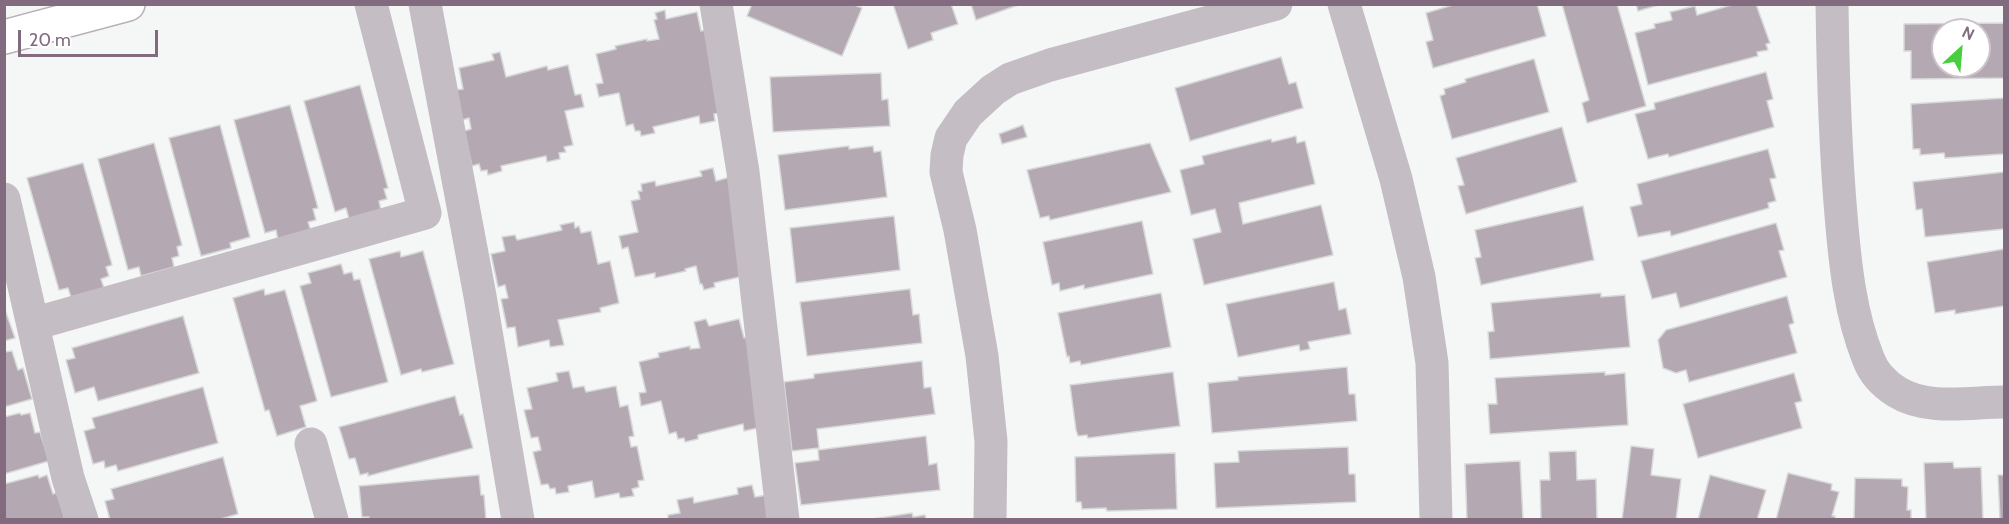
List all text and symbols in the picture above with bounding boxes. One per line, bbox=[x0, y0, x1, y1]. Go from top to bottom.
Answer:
scale bar bbox=[21, 18, 160, 56]
north arrow bbox=[1931, 18, 1991, 78]
text: N bbox=[1959, 22, 1977, 44]
text: 20 m bbox=[29, 29, 71, 51]

